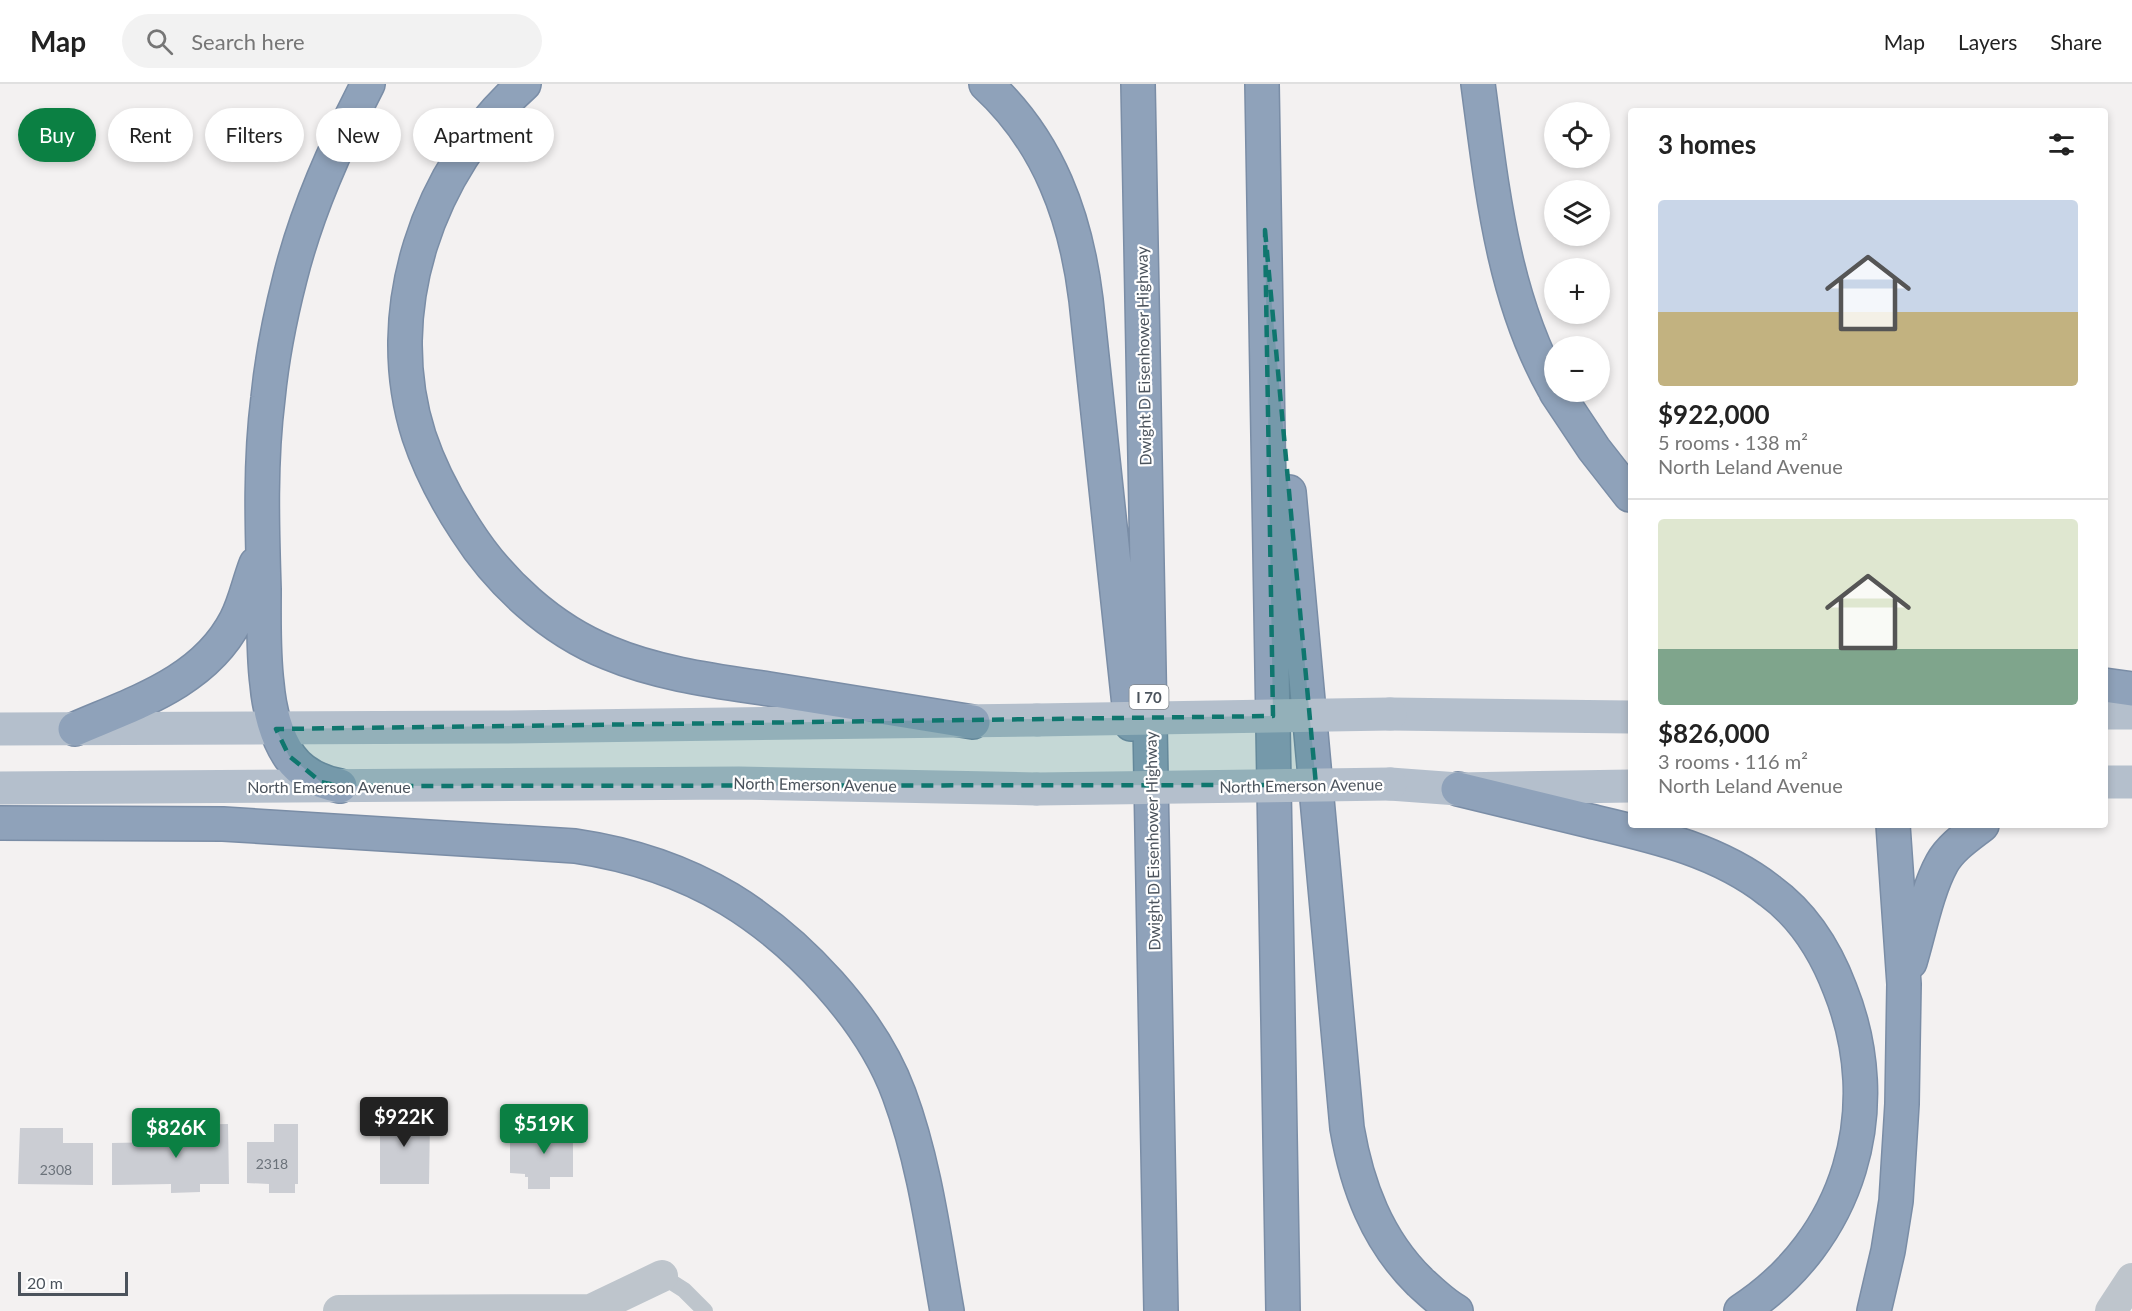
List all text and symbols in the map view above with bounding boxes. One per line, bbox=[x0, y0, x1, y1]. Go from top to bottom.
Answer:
search box bbox=[122, 14, 542, 68]
text: Map bbox=[30, 24, 86, 58]
icon: search bbox=[143, 25, 176, 58]
text: Search here bbox=[191, 28, 305, 55]
text: Map bbox=[1884, 29, 1925, 54]
text: Layers bbox=[1958, 29, 2017, 54]
text: Share bbox=[2050, 29, 2102, 54]
map controls bbox=[1544, 102, 1610, 402]
button: locate bbox=[1544, 102, 1610, 168]
chip: Buy bbox=[18, 108, 96, 162]
chip: Rent bbox=[108, 108, 193, 162]
chip: Filters bbox=[205, 108, 304, 162]
chip: New bbox=[316, 108, 401, 162]
chip: Apartment bbox=[413, 108, 554, 162]
text: 3 homes bbox=[1658, 128, 1756, 160]
icon: filters bbox=[2045, 128, 2078, 161]
button: layers bbox=[1544, 180, 1610, 246]
icon: home bbox=[1814, 239, 1922, 347]
street label: Dwight D Eisenhower Highway bbox=[1132, 246, 1154, 466]
button: + bbox=[1544, 258, 1610, 324]
button: − bbox=[1544, 336, 1610, 402]
text: $922,000 bbox=[1658, 398, 1770, 430]
text: 5 rooms · 138 m² bbox=[1658, 430, 1808, 454]
text: North Leland Avenue bbox=[1658, 454, 1843, 478]
icon: home bbox=[1814, 558, 1922, 666]
road number: I 70 bbox=[1130, 685, 1168, 709]
text: $826,000 bbox=[1658, 717, 1770, 749]
street label: Dwight D Eisenhower Highway bbox=[1141, 731, 1163, 951]
text: 3 rooms · 116 m² bbox=[1658, 749, 1808, 773]
street label: North Emerson Avenue bbox=[733, 773, 897, 795]
text: North Leland Avenue bbox=[1658, 773, 1843, 797]
street label: North Emerson Avenue bbox=[1219, 774, 1383, 796]
street label: North Emerson Avenue bbox=[247, 777, 411, 796]
pin: $922K bbox=[362, 1097, 446, 1148]
text: $922K bbox=[374, 1104, 434, 1128]
pin: $519K bbox=[502, 1104, 586, 1155]
pin: $826K bbox=[134, 1108, 218, 1159]
text: $519K bbox=[514, 1111, 574, 1135]
text: $826K bbox=[146, 1115, 206, 1139]
house number: 2318 bbox=[256, 1155, 288, 1172]
house number: 2308 bbox=[40, 1161, 72, 1178]
scale bar bbox=[18, 1269, 128, 1296]
text: 20 m bbox=[27, 1273, 63, 1292]

